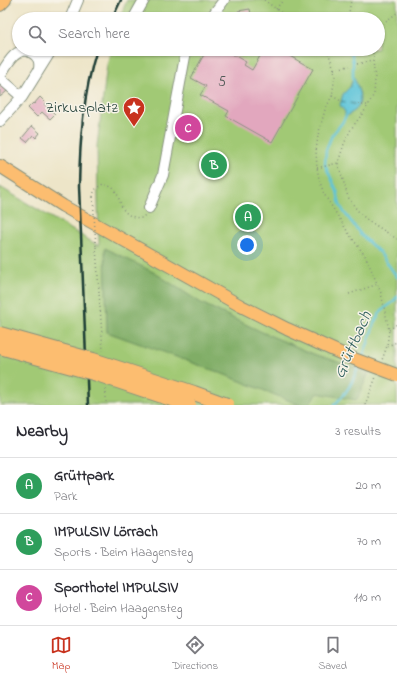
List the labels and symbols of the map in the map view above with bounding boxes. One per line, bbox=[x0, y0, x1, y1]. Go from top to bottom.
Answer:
house number: 5 bbox=[218, 72, 226, 93]
place icon: Zirkusplatz bbox=[121, 95, 147, 128]
place label: Zirkusplatz bbox=[45, 96, 118, 120]
pin: C bbox=[175, 113, 201, 143]
pin: B bbox=[201, 150, 227, 180]
pin: A bbox=[235, 202, 261, 232]
your location bbox=[237, 235, 257, 255]
water label: Grüttbach bbox=[327, 307, 379, 382]

